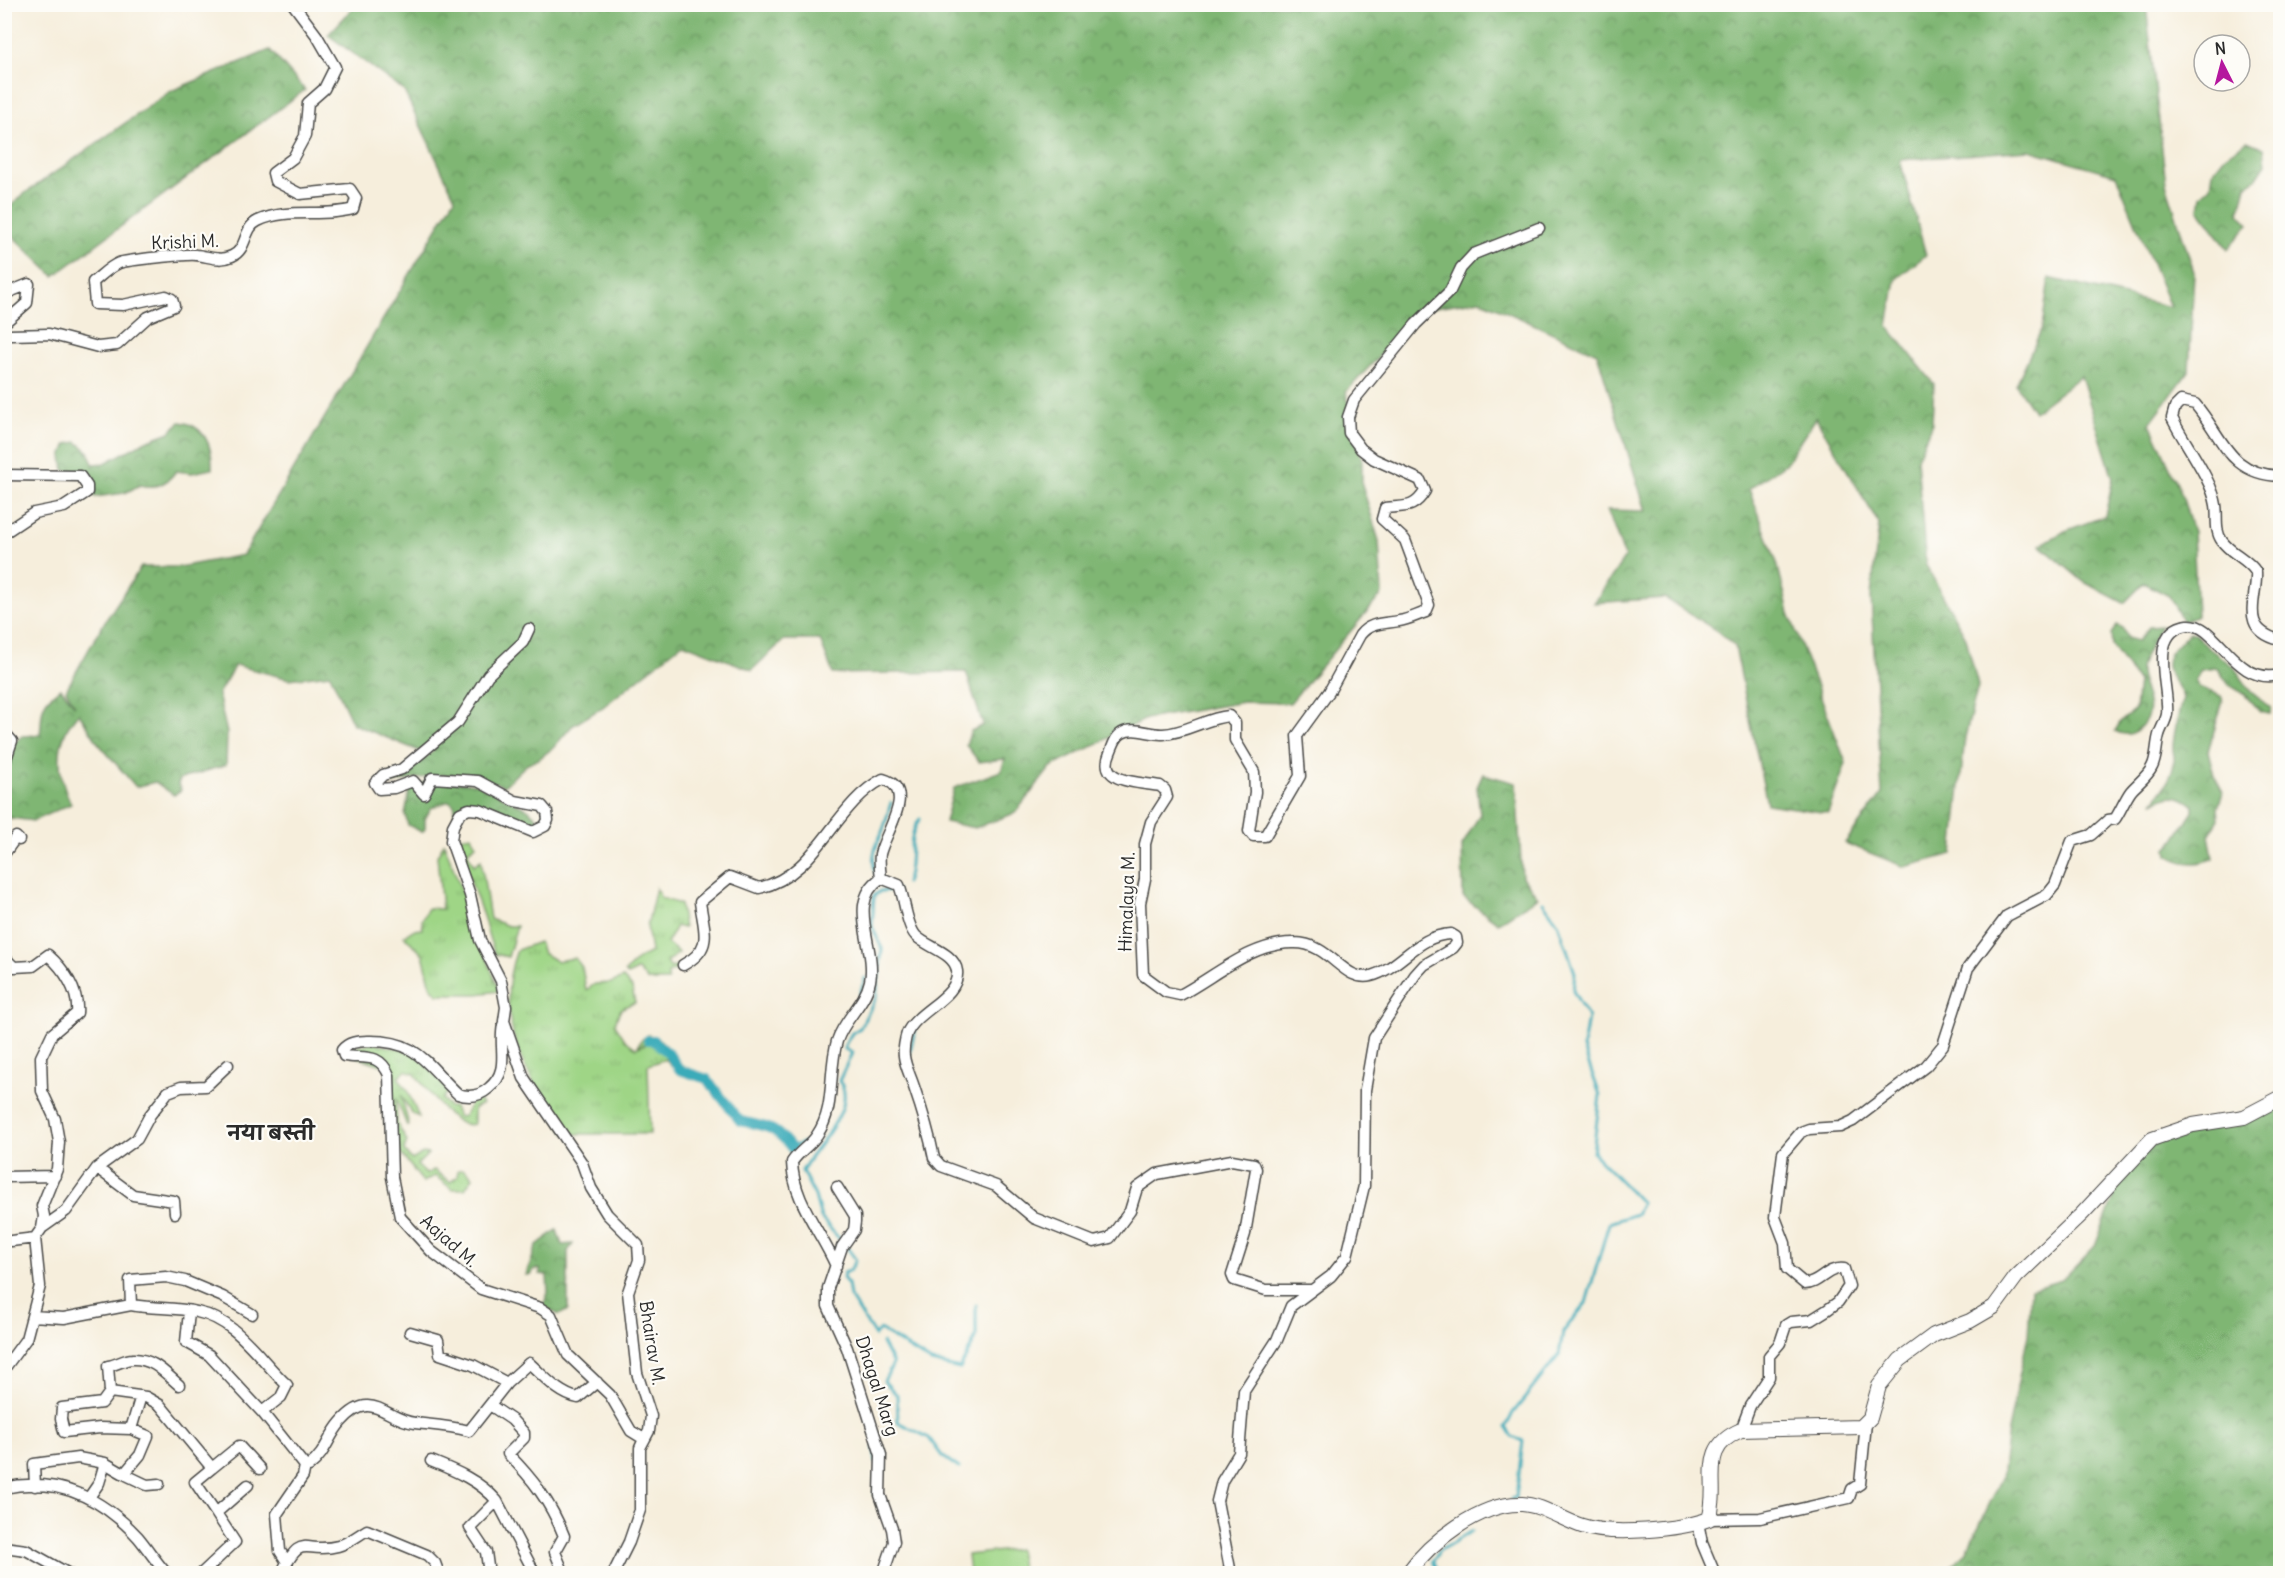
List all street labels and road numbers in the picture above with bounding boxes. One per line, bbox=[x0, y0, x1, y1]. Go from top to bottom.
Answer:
street label: Krishi M. bbox=[151, 229, 219, 254]
street label: Himalaya M. bbox=[1113, 851, 1140, 953]
street label: Aajad M. bbox=[416, 1209, 483, 1272]
street label: Bhairav M. bbox=[634, 1299, 671, 1387]
street label: Dhagal Marg bbox=[850, 1333, 904, 1439]

